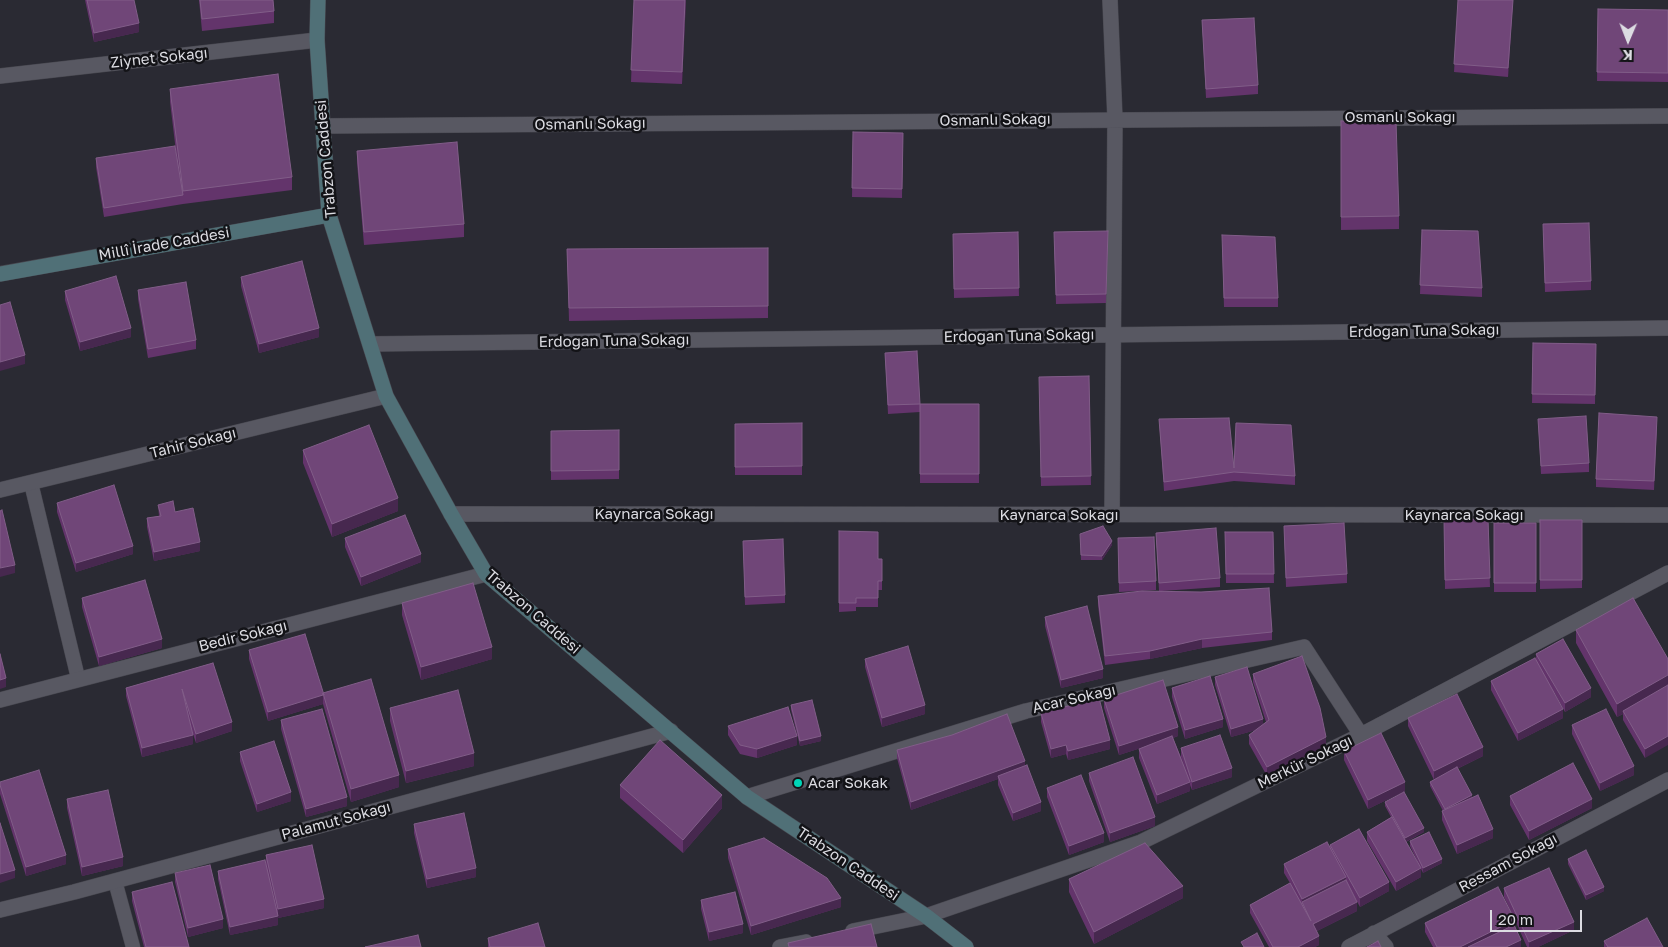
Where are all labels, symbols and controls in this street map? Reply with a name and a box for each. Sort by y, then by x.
north arrow [1603,15,1653,65]
street label: Ziynet Sokağı [109,44,209,72]
text: K [1623,47,1633,64]
street label: Trabzon Caddesi [312,99,340,219]
street label: Osmanlı Sokağı [1344,108,1456,126]
street label: Osmanlı Sokağı [939,110,1051,130]
street label: Osmanlı Sokağı [534,114,646,134]
street label: Millî İrade Caddesi [97,224,231,264]
street label: Erdoğan Tuna Sokağı [1348,321,1500,341]
street label: Erdoğan Tuna Sokağı [943,326,1095,346]
street label: Erdoğan Tuna Sokağı [538,331,690,351]
street label: Tahir Sokağı [148,424,238,462]
street label: Kaynarca Sokağı [594,505,714,523]
street label: Kaynarca Sokağı [999,506,1119,524]
street label: Kaynarca Sokağı [1404,506,1524,524]
street label: Trabzon Caddesi [482,566,584,658]
street label: Bedir Sokağı [197,616,289,656]
street label: Acar Sokağı [1031,681,1117,717]
street label: Merkür Sokağı [1255,731,1355,793]
place label: Acar Sokak [808,774,888,792]
marker: Acar Sokak [792,777,804,789]
street label: Palamut Sokağı [279,798,393,844]
street label: Trabzon Caddesi [794,823,902,905]
street label: Ressam Sokağı [1456,830,1560,896]
scale bar [1493,900,1586,932]
text: 20 m [1498,910,1533,928]

